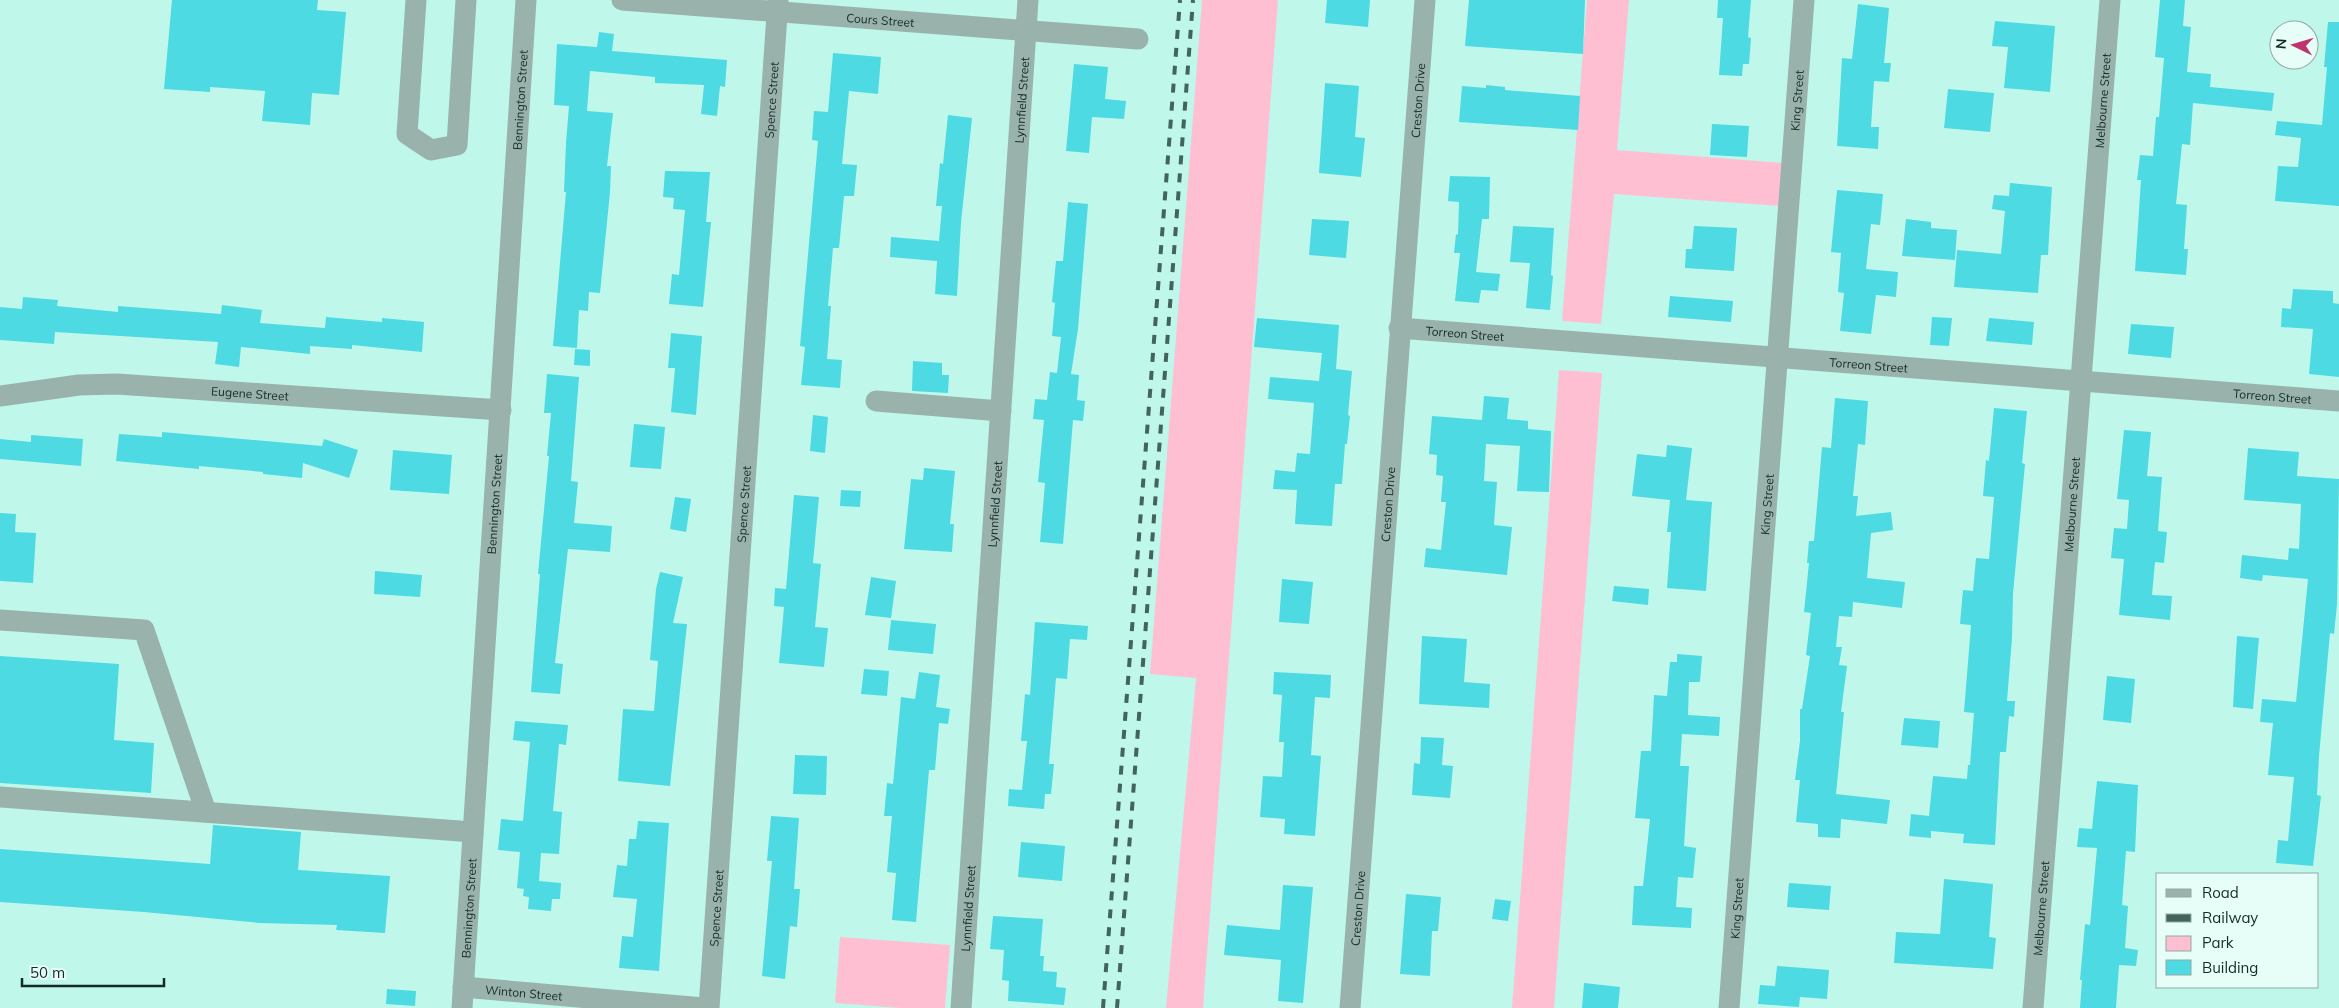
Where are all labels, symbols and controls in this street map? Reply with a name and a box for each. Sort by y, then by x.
street label: Cours Street [846,9,915,30]
north arrow [2269,20,2319,70]
text: N [2272,38,2290,50]
street label: Bennington Street [509,49,530,150]
street label: Melbourne Street [2091,53,2113,149]
street label: Lynnfield Street [1011,56,1032,144]
street label: Spence Street [761,61,781,139]
street label: Creston Drive [1407,62,1428,139]
street label: King Street [1787,69,1806,132]
street label: Torreon Street [1425,323,1505,344]
street label: Torreon Street [1829,354,1908,375]
street label: Eugene Street [211,383,289,403]
street label: Torreon Street [2233,385,2312,406]
street label: Bennington Street [483,453,505,555]
street label: Melbourne Street [2060,457,2083,552]
street label: Lynnfield Street [984,461,1005,548]
street label: Spence Street [733,465,754,543]
street label: Creston Drive [1377,466,1398,542]
street label: King Street [1757,473,1776,535]
street label: Bennington Street [458,858,479,959]
street label: Melbourne Street [2030,860,2052,956]
street label: Lynnfield Street [957,865,978,952]
street label: Spence Street [706,869,726,947]
street label: Creston Drive [1347,870,1368,946]
legend [2156,873,2319,988]
street label: King Street [1727,877,1746,939]
text: Road [2202,883,2239,902]
text: Railway [2202,908,2258,927]
text: Park [2202,933,2234,952]
scale bar [22,956,165,988]
text: Building [2202,958,2258,977]
text: 50 m [30,963,65,982]
street label: Winton Street [484,981,563,1003]

